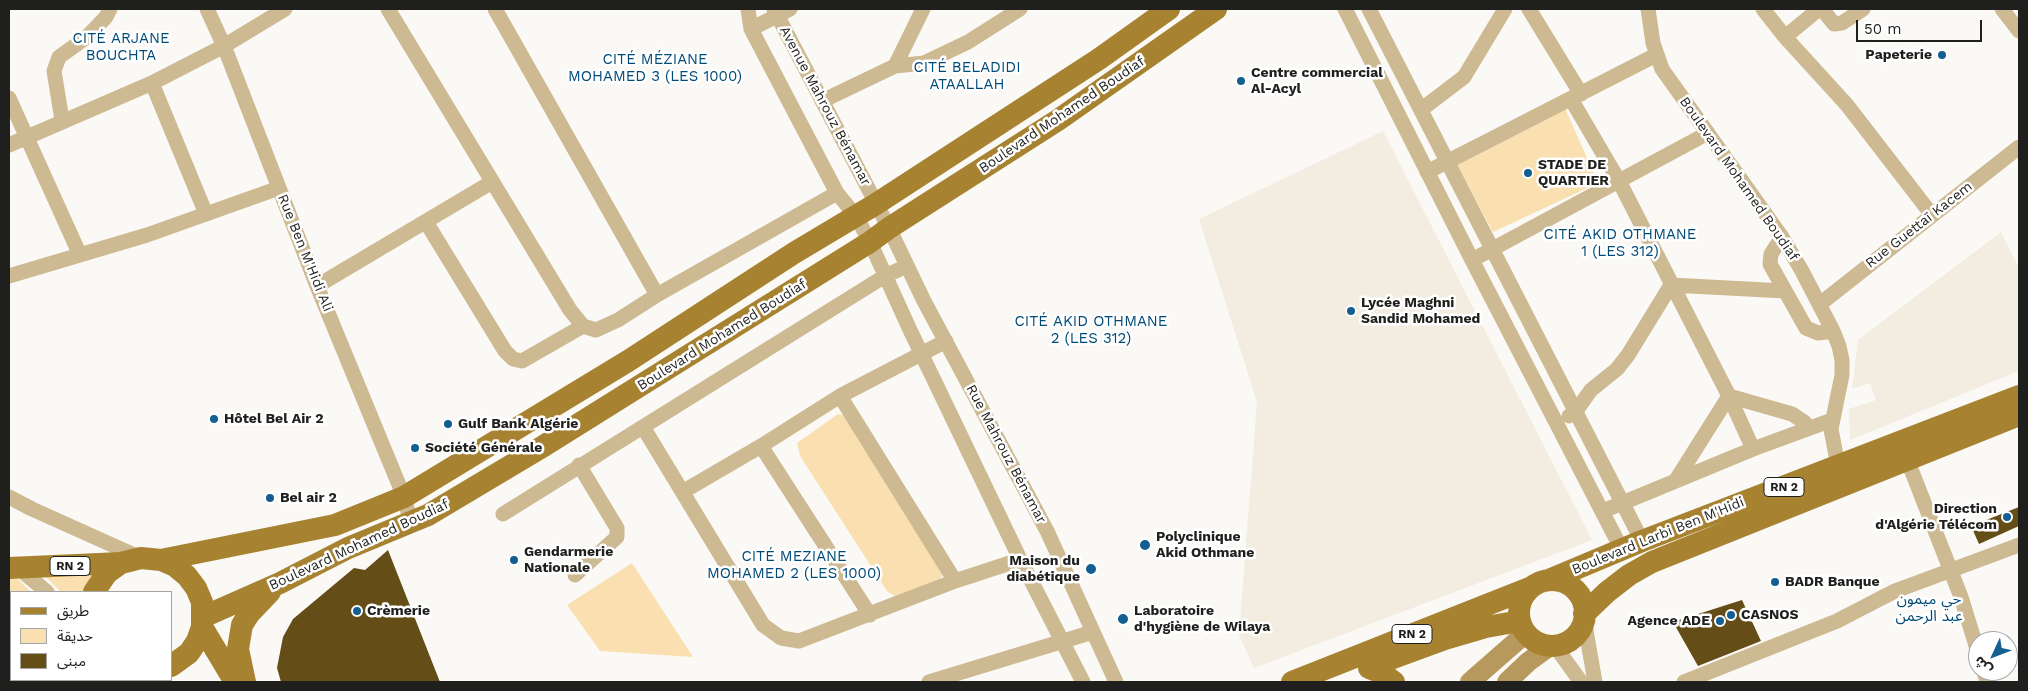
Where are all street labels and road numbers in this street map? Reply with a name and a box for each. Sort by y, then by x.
street label: Avenue Mahrouz Bénamar [776,23,874,189]
street label: Boulevard Mohamed Boudiaf [976,53,1148,177]
street label: Boulevard Mohamed Boudiaf [1676,94,1802,264]
street label: Rue Guettaï Kacem [1862,178,1976,272]
street label: Rue Ben M'Hidi Ali [274,192,336,314]
street label: Boulevard Mohamed Boudiaf [634,276,810,394]
street label: Rue Mahrouz Bénamar [962,382,1050,526]
road number: RN 2 [1764,478,1804,497]
street label: Boulevard Larbi Ben M'Hidi [1570,494,1746,578]
street label: Boulevard Mohamed Boudiaf [267,496,451,594]
road number: RN 2 [50,556,90,576]
road number: RN 2 [1392,624,1432,644]

